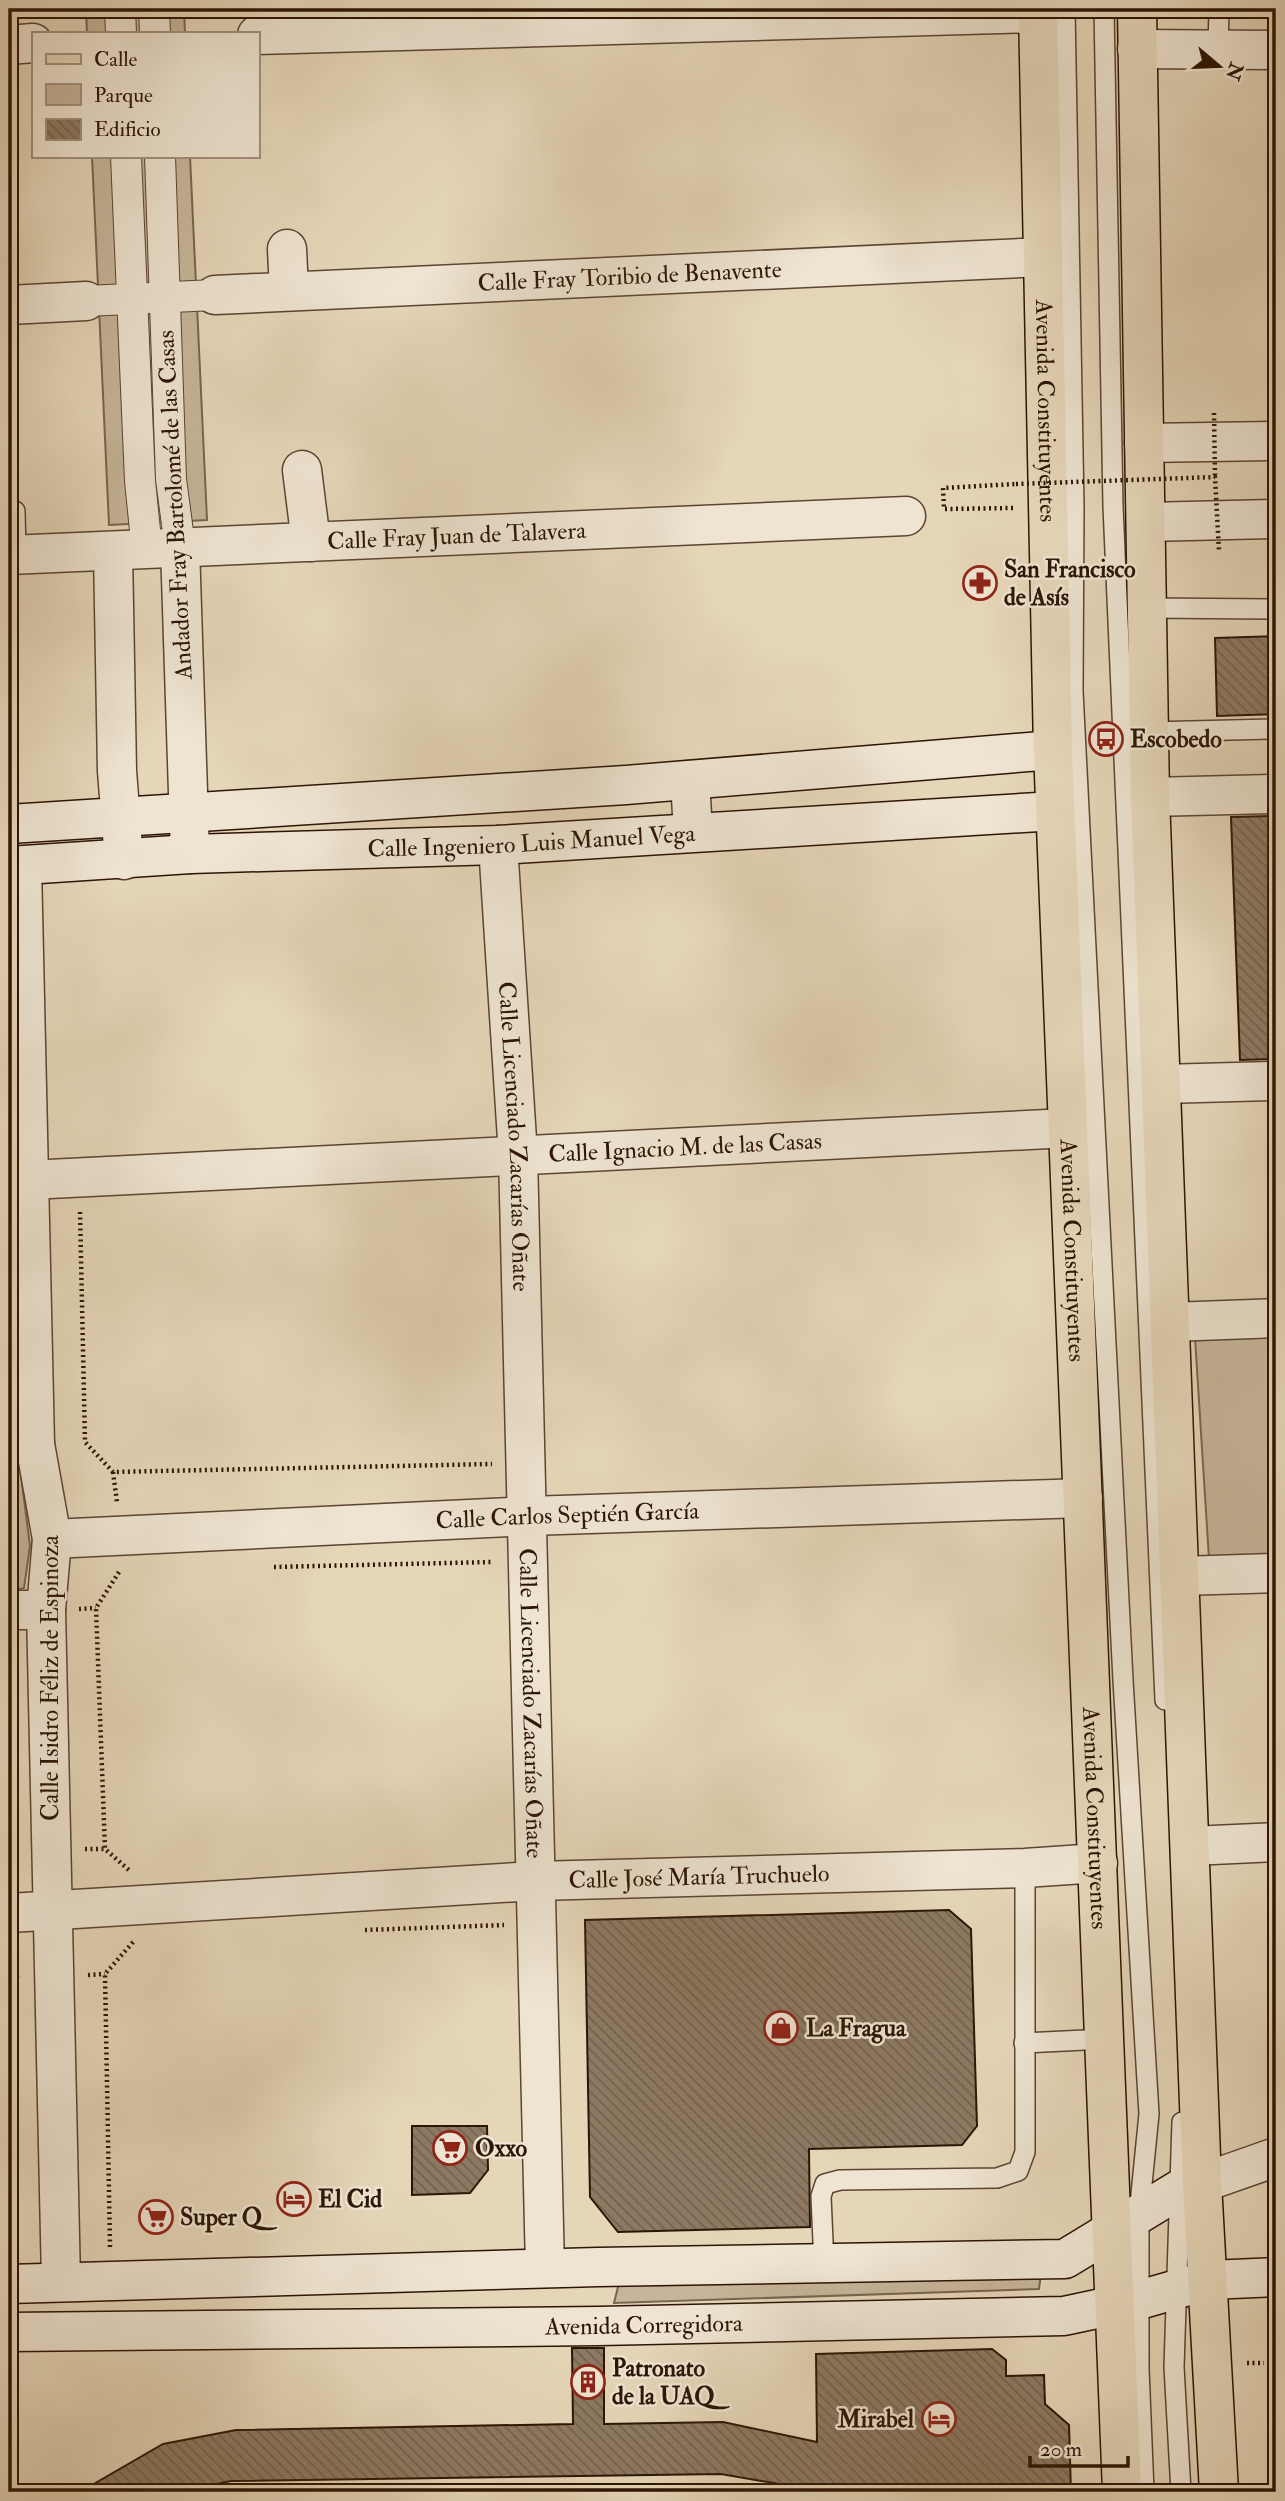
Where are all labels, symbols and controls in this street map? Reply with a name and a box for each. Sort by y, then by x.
legend [32,32,259,158]
north arrow [1184,32,1254,102]
text: Calle [94,46,138,73]
text: N [1220,58,1249,84]
text: Parque [94,82,153,109]
text: Edificio [94,116,161,143]
street label: Calle Fray Toribio de Benavente [477,254,782,298]
street label: Avenida Constituyentes [1028,298,1064,523]
street label: Andador Fray Bartolomé de las Casas [150,329,200,682]
street label: Calle Fray Juan de Talavera [327,514,588,557]
place label: San Francisco de Asís [1004,554,1136,613]
pharmacy icon: San Francisco de Asís [961,564,999,602]
bus stop icon: Escobedo [1087,720,1125,758]
place label: Escobedo [1130,724,1222,755]
street label: Calle Ingeniero Luis Manuel Vega [367,817,697,864]
street label: Calle Licenciado Zacarías Oñate [491,981,537,1292]
street label: Calle Ignacio M. de las Casas [548,1125,823,1169]
street label: Avenida Constituyentes [1053,1137,1093,1362]
street label: Calle Carlos Septién García [435,1495,701,1536]
street label: Calle Isidro Féliz de Espinoza [35,1534,66,1821]
street label: Calle Licenciado Zacarías Oñate [512,1548,551,1859]
street label: Avenida Constituyentes [1075,1705,1115,1930]
street label: Calle José María Truchuelo [568,1858,830,1896]
shop icon: La Fragua [762,2009,800,2047]
place label: La Fragua [806,2013,907,2044]
supermarket icon: Oxxo [431,2129,469,2167]
place label: Oxxo [475,2133,528,2164]
hotel icon: El Cid [275,2180,313,2218]
place label: El Cid [318,2184,382,2215]
supermarket icon: Super Q [137,2198,175,2236]
place label: Super Q [180,2202,278,2233]
street label: Avenida Corregidora [544,2307,744,2342]
place label: Patronato de la UAQ [612,2353,730,2412]
building icon: Patronato de la UAQ [569,2363,607,2401]
hotel icon: Mirabel [920,2400,958,2438]
place label: Mirabel [837,2404,915,2435]
scale bar [1030,2424,1128,2468]
text: 20 m [1040,2436,1082,2463]

